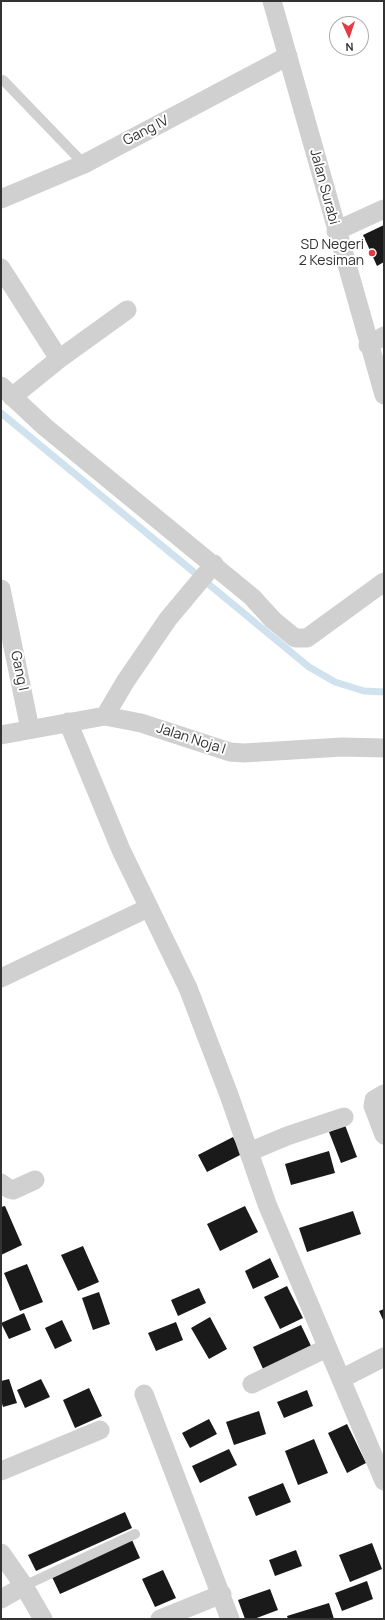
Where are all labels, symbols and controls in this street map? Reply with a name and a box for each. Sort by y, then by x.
north arrow [329,16,369,56]
text: N [345,40,354,55]
street label: Gang IV [120,112,172,150]
street label: Jalan Surabi [306,147,342,227]
place label: SD Negeri 2 Kesiman [299,237,364,270]
marker: SD Negeri 2 Kesiman [367,248,377,258]
street label: Gang I [7,650,31,692]
street label: Jalan Noja I [154,720,228,758]

